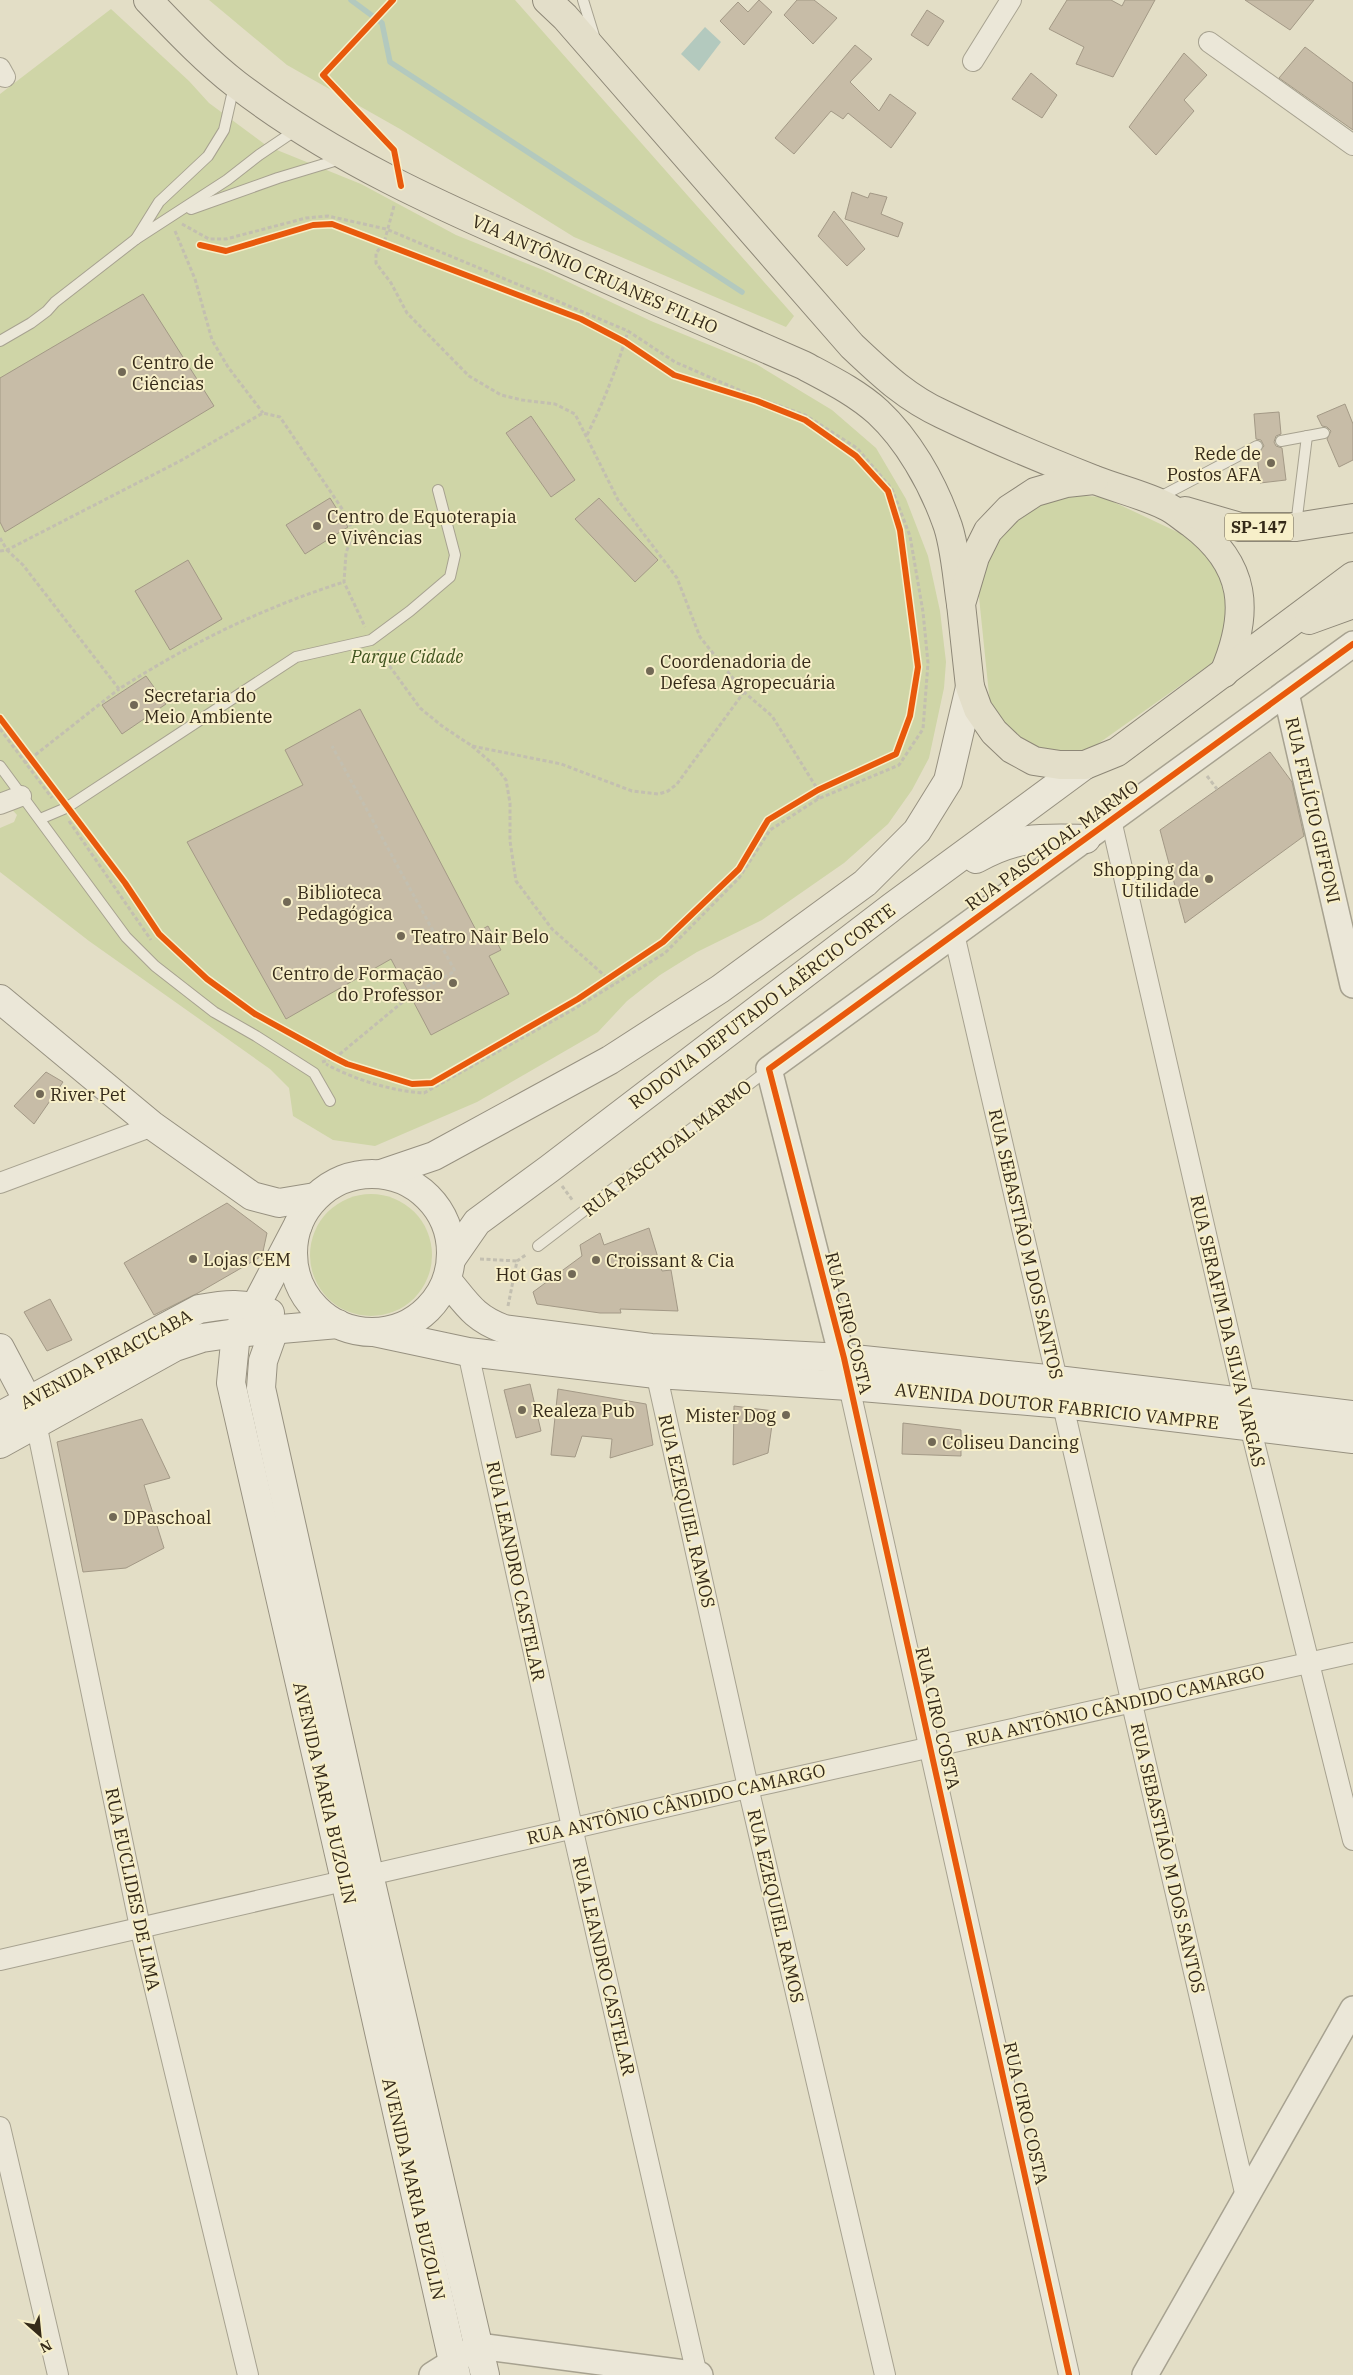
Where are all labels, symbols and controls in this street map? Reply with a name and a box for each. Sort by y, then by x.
street label: VIA ANTÔNIO CRUANES FILHO [468,209,722,339]
place label: Centro de Ciências [132,351,214,395]
marker: Centro de Ciências [116,366,128,378]
place label: Rede de Postos AFA [1167,442,1262,486]
marker: Rede de Postos AFA [1265,457,1277,469]
place label: Centro de Equoterapia e Vivências [327,505,517,549]
road number: SP-147 [1225,514,1293,540]
marker: Centro de Equoterapia e Vivências [311,520,323,532]
park label: Parque Cidade [350,645,463,668]
place label: Coordenadoria de Defesa Agropecuária [660,650,836,694]
marker: Coordenadoria de Defesa Agropecuária [644,665,656,677]
place label: Secretaria do Meio Ambiente [144,684,272,728]
marker: Secretaria do Meio Ambiente [128,699,140,711]
street label: RUA FELÍCIO GIFFONI [1280,715,1346,905]
street label: RUA PASCHOAL MARMO [961,774,1143,916]
place label: Shopping da Utilidade [1093,858,1199,902]
marker: Shopping da Utilidade [1203,873,1215,885]
place label: Biblioteca Pedagógica [297,881,393,925]
marker: Biblioteca Pedagógica [281,896,293,908]
street label: RODOVIA DEPUTADO LAÉRCIO CORTE [624,898,900,1114]
place label: Teatro Nair Belo [411,925,549,948]
marker: Teatro Nair Belo [395,930,407,942]
place label: Centro de Formação do Professor [272,962,443,1006]
marker: Centro de Formação do Professor [447,977,459,989]
street label: RUA PASCHOAL MARMO [578,1075,756,1221]
place label: River Pet [50,1083,126,1106]
marker: River Pet [34,1088,46,1100]
street label: RUA SEBASTIÃO M DOS SANTOS [984,1107,1068,1381]
street label: RUA SERAFIM DA SILVA VARGAS [1185,1193,1271,1469]
place label: Lojas CEM [203,1248,291,1271]
place label: Croissant & Cia [606,1249,735,1272]
street label: RUA CIRO COSTA [820,1249,878,1397]
marker: Lojas CEM [187,1253,199,1265]
marker: Croissant & Cia [590,1254,602,1266]
place label: Hot Gas [495,1263,562,1286]
marker: Hot Gas [566,1268,578,1280]
street label: AVENIDA PIRACICABA [16,1304,196,1414]
street label: AVENIDA DOUTOR FABRICIO VAMPRE [894,1378,1220,1434]
place label: Realeza Pub [532,1399,635,1422]
marker: Realeza Pub [516,1404,528,1416]
place label: Mister Dog [685,1404,776,1427]
marker: Mister Dog [780,1409,792,1421]
street label: RUA EZEQUIEL RAMOS [653,1412,721,1610]
place label: Coliseu Dancing [942,1431,1079,1454]
marker: Coliseu Dancing [926,1436,938,1448]
street label: RUA LEANDRO CASTELAR [481,1459,551,1683]
place label: DPaschoal [123,1506,211,1529]
marker: DPaschoal [107,1511,119,1523]
street label: RUA CIRO COSTA [910,1644,966,1792]
street label: RUA ANTÔNIO CÂNDIDO CAMARGO [963,1660,1267,1752]
street label: AVENIDA MARIA BUZOLIN [288,1680,362,1906]
street label: RUA SEBASTIÃO M DOS SANTOS [1126,1721,1210,1995]
street label: RUA ANTÔNIO CÂNDIDO CAMARGO [524,1758,828,1850]
street label: RUA EUCLIDES DE LIMA [100,1785,166,1993]
street label: RUA EZEQUIEL RAMOS [742,1807,810,2005]
street label: RUA LEANDRO CASTELAR [568,1854,640,2078]
street label: RUA CIRO COSTA [998,2039,1054,2187]
street label: AVENIDA MARIA BUZOLIN [377,2076,451,2302]
north arrow [15,2310,65,2360]
text: N [37,2336,55,2357]

